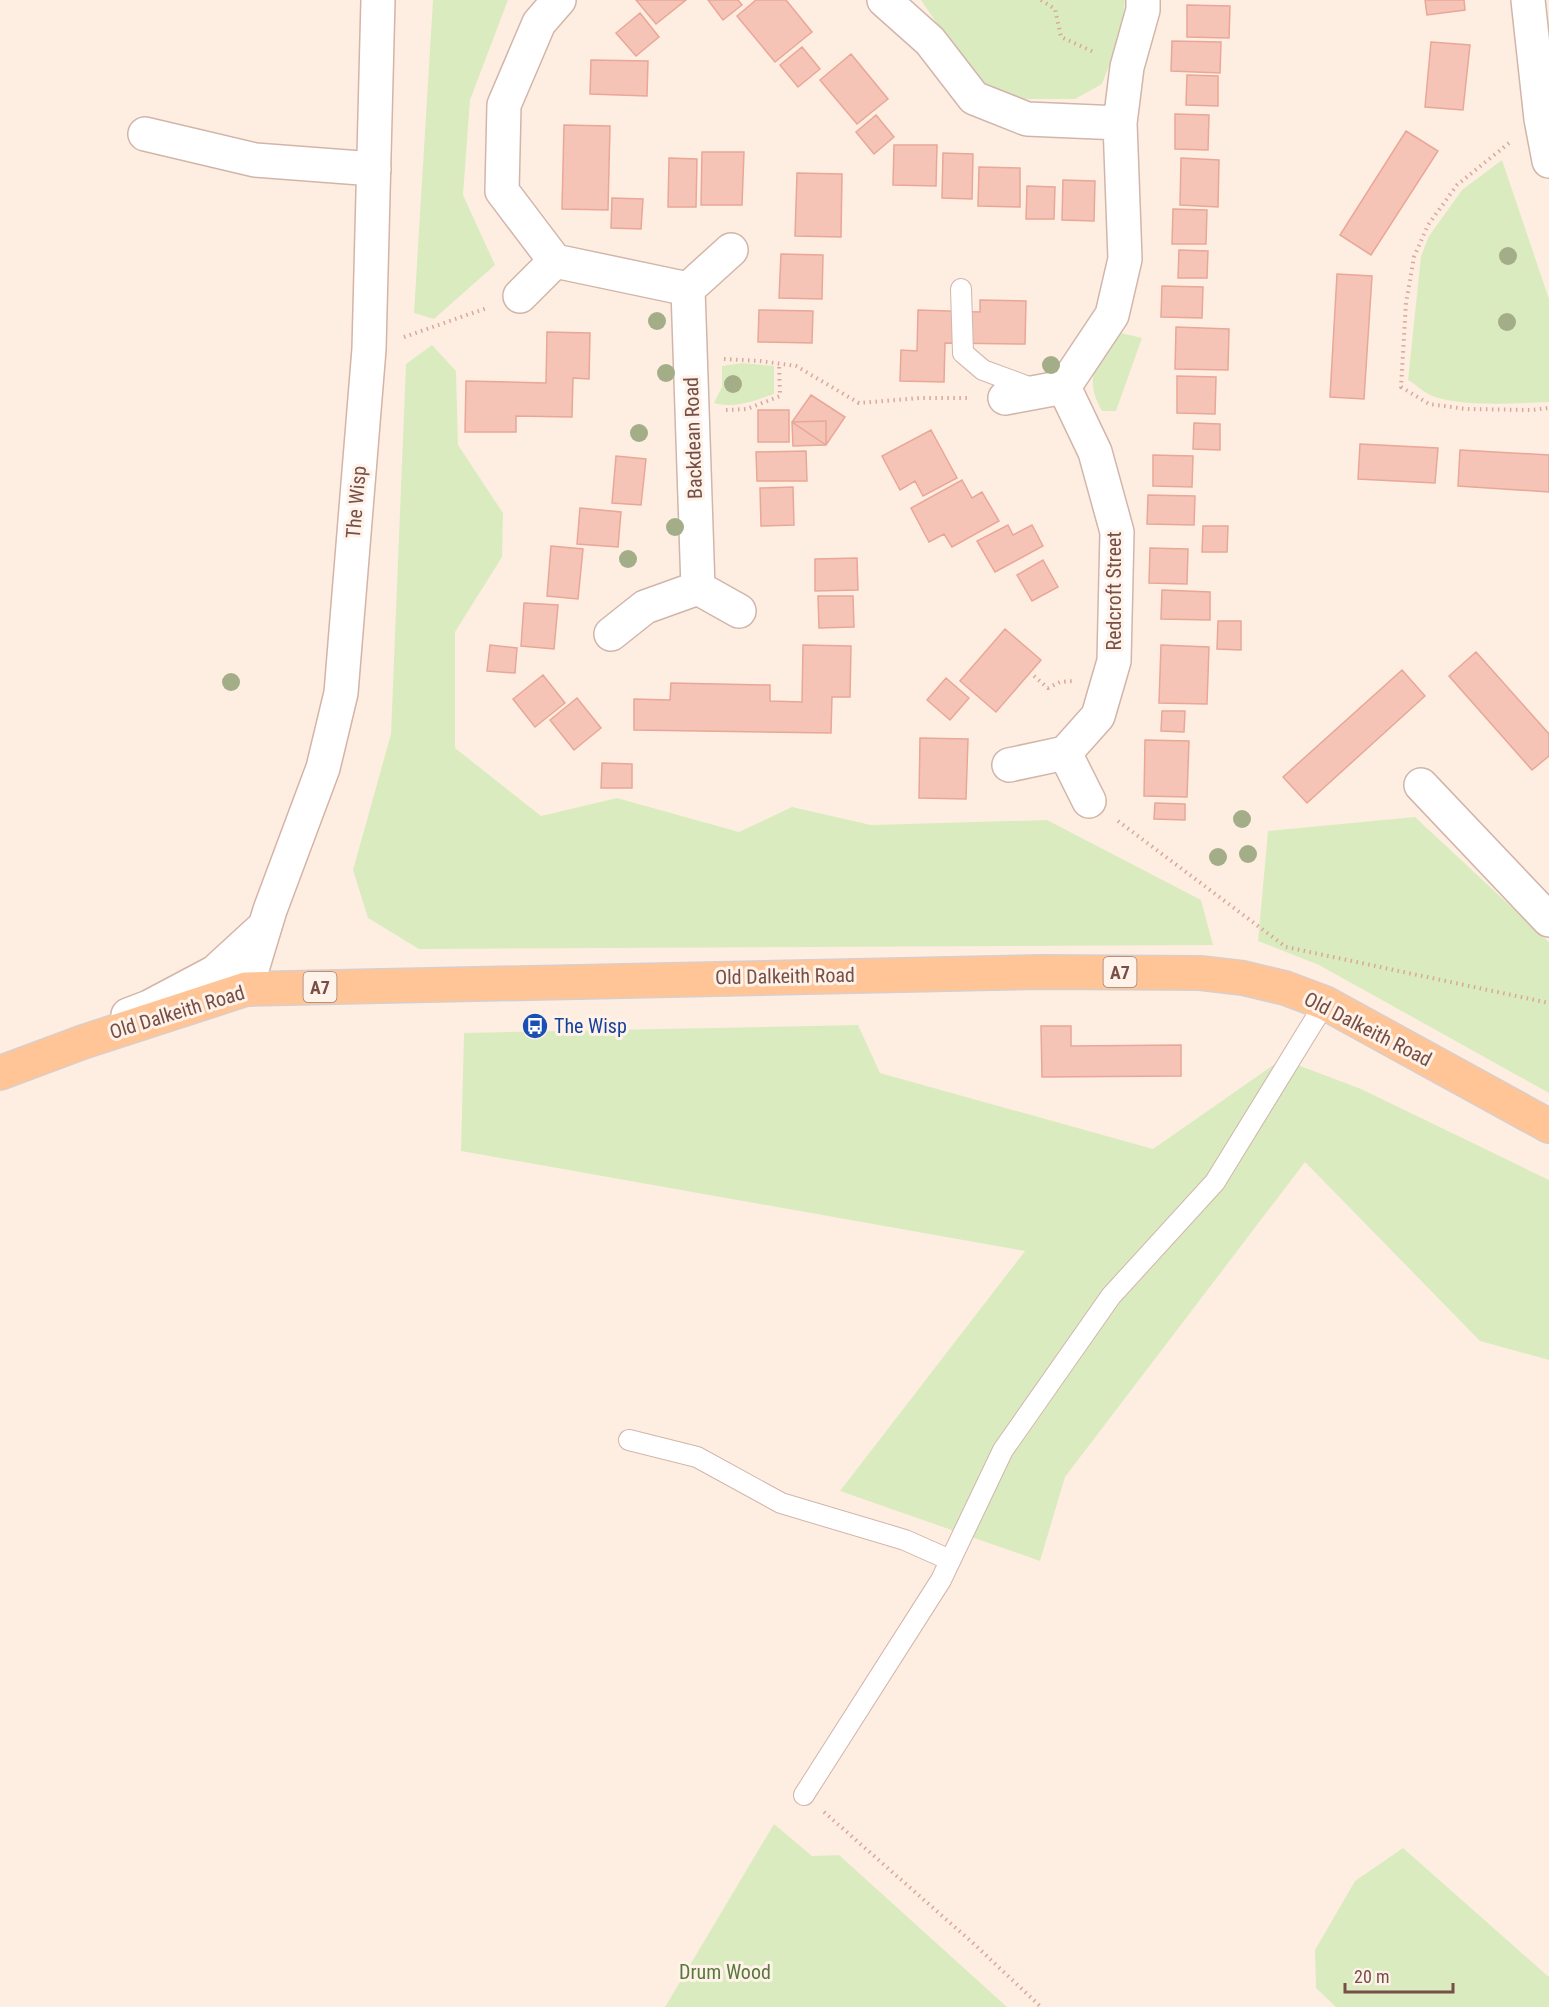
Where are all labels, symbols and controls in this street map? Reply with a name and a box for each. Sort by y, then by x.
street label: Backdean Road [679,377,707,499]
street label: The Wisp [341,465,371,539]
street label: Redcroft Street [1102,532,1126,650]
road number: A7 [1104,957,1136,987]
street label: Old Dalkeith Road [715,963,855,989]
road number: A7 [304,972,336,1002]
street label: Old Dalkeith Road [107,980,247,1044]
street label: Old Dalkeith Road [1300,987,1436,1071]
bus stop icon: The Wisp [520,1011,550,1041]
place label: The Wisp [554,1014,627,1038]
scale bar [1345,1956,1453,1994]
park label: Drum Wood [679,1960,771,1984]
text: 20 m [1354,1966,1389,1987]

